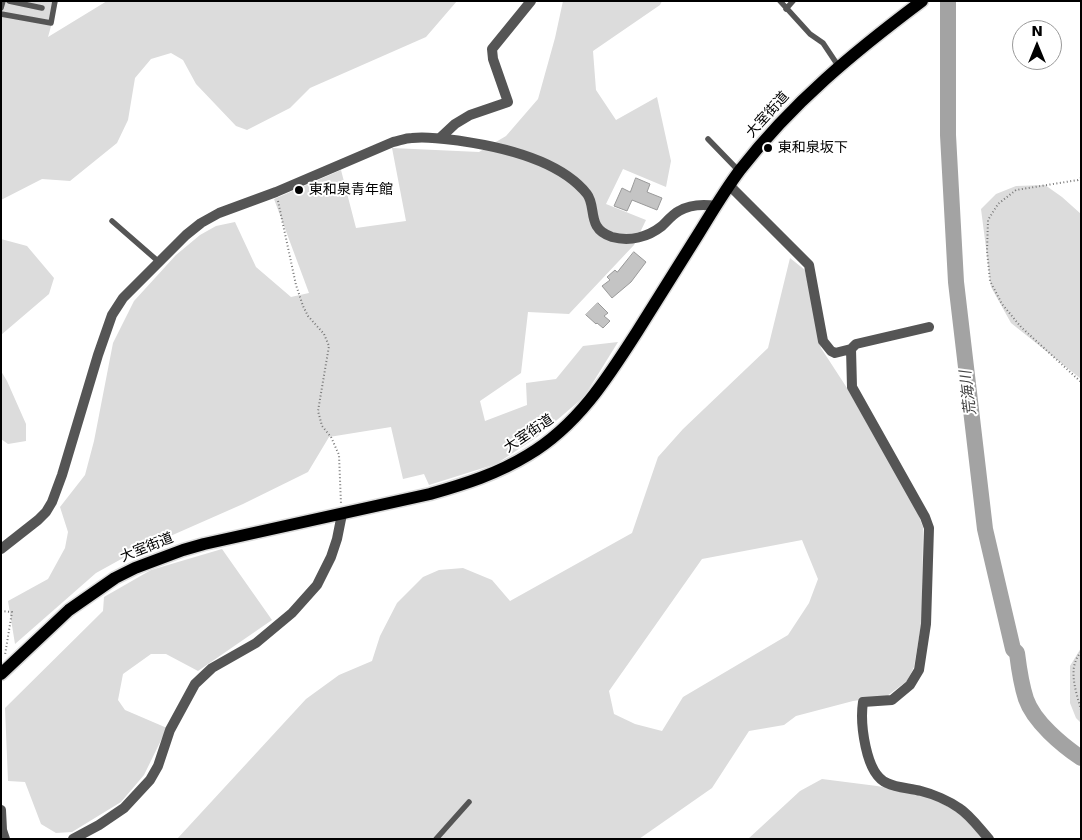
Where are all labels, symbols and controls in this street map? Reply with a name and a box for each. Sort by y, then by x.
north arrow [1012,20,1062,70]
text: N [1031,23,1043,39]
street label: 大室街道 [743,89,793,141]
place label: 東和泉坂下 [778,140,848,156]
marker: 東和泉坂下 [762,142,774,154]
place label: 東和泉青年館 [309,182,393,198]
marker: 東和泉青年館 [293,184,305,196]
water label: 荒海川 [957,370,981,416]
street label: 大室街道 [501,411,557,457]
street label: 大室街道 [118,530,176,566]

